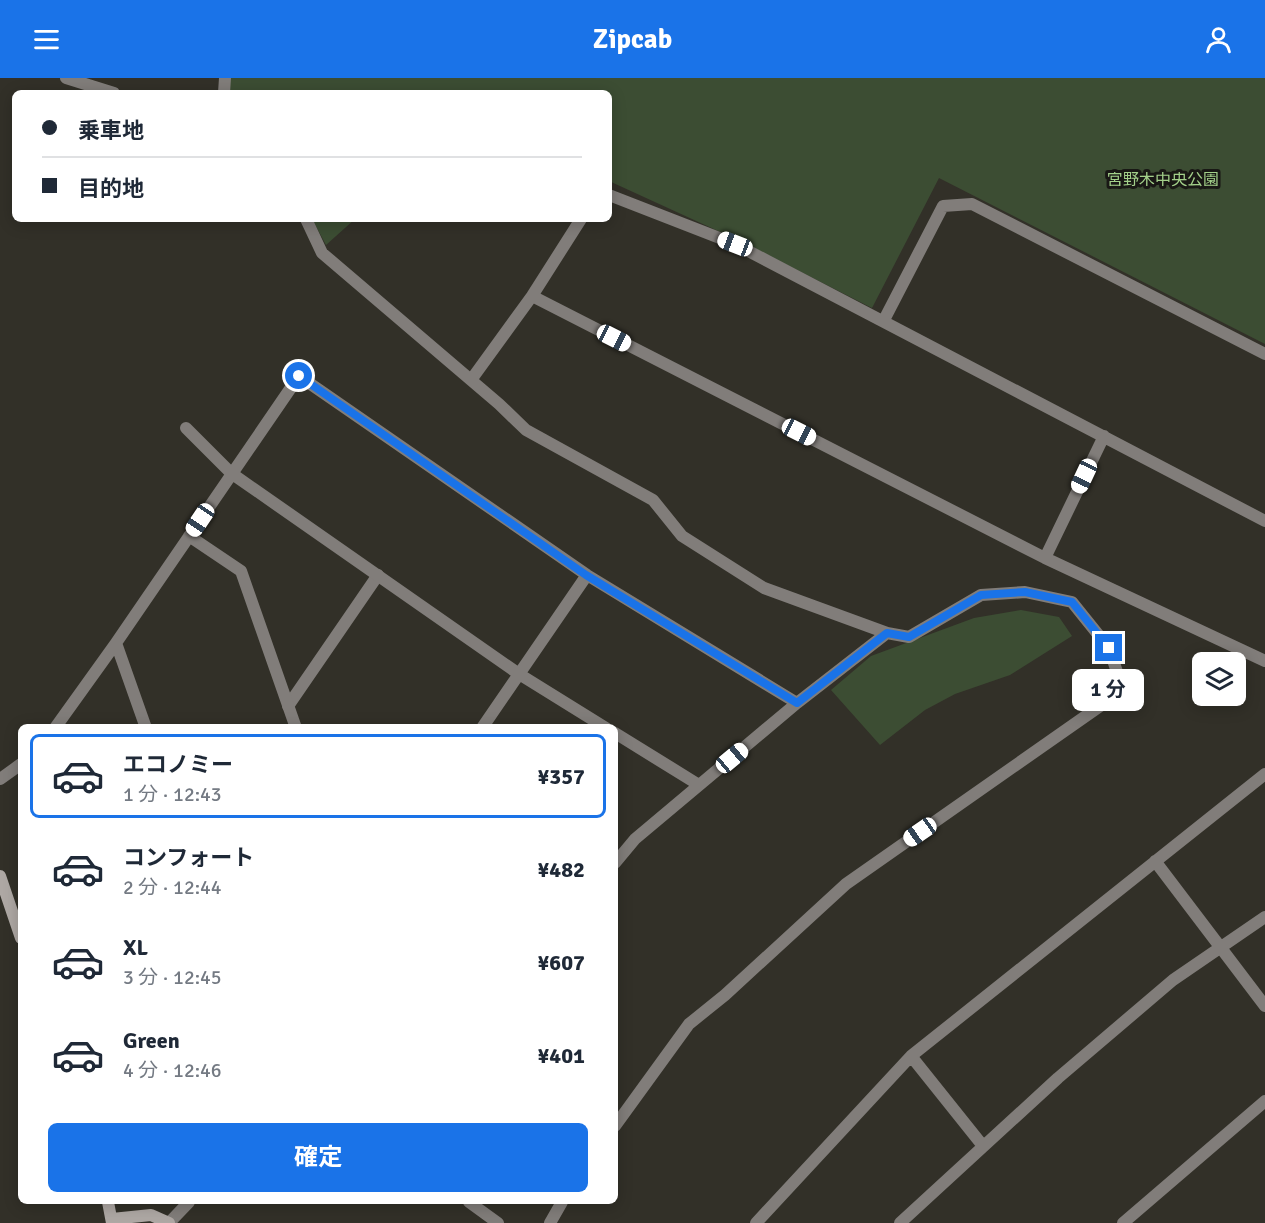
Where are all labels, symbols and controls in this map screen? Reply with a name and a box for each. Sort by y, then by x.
icon: menu [30,23,63,56]
text: Zipcab [593,23,672,56]
icon: person [1202,23,1235,56]
text: 乗車地 [78,117,144,144]
park label: 宮野木中央公園 [1107,170,1219,190]
text: 目的地 [78,175,144,202]
car [715,229,755,259]
car [594,322,634,354]
route start [285,362,312,389]
car [779,416,819,448]
car [1068,456,1100,496]
car [182,500,218,540]
route end [1095,634,1122,661]
map controls [1192,652,1246,706]
button: layers [1192,652,1246,706]
callout: 1 分 [1073,669,1145,711]
text: 1 分 [1090,677,1126,702]
car [712,740,752,776]
icon: car [51,749,105,803]
text: エコノミー [123,751,233,778]
text: ¥357 [537,763,585,790]
text: 1 分 · 12:43 [123,782,222,807]
car [900,814,940,850]
icon: car [51,842,105,896]
text: コンフォート [123,844,254,871]
text: ¥482 [537,856,585,883]
text: 2 分 · 12:44 [123,875,222,900]
text: XL [123,934,148,961]
icon: car [51,935,105,989]
text: ¥607 [537,949,585,976]
text: 3 分 · 12:45 [123,965,222,990]
text: Green [123,1027,180,1054]
icon: car [51,1028,105,1082]
text: ¥401 [537,1042,585,1069]
text: 4 分 · 12:46 [123,1058,222,1083]
button: 確定 [48,1123,588,1192]

